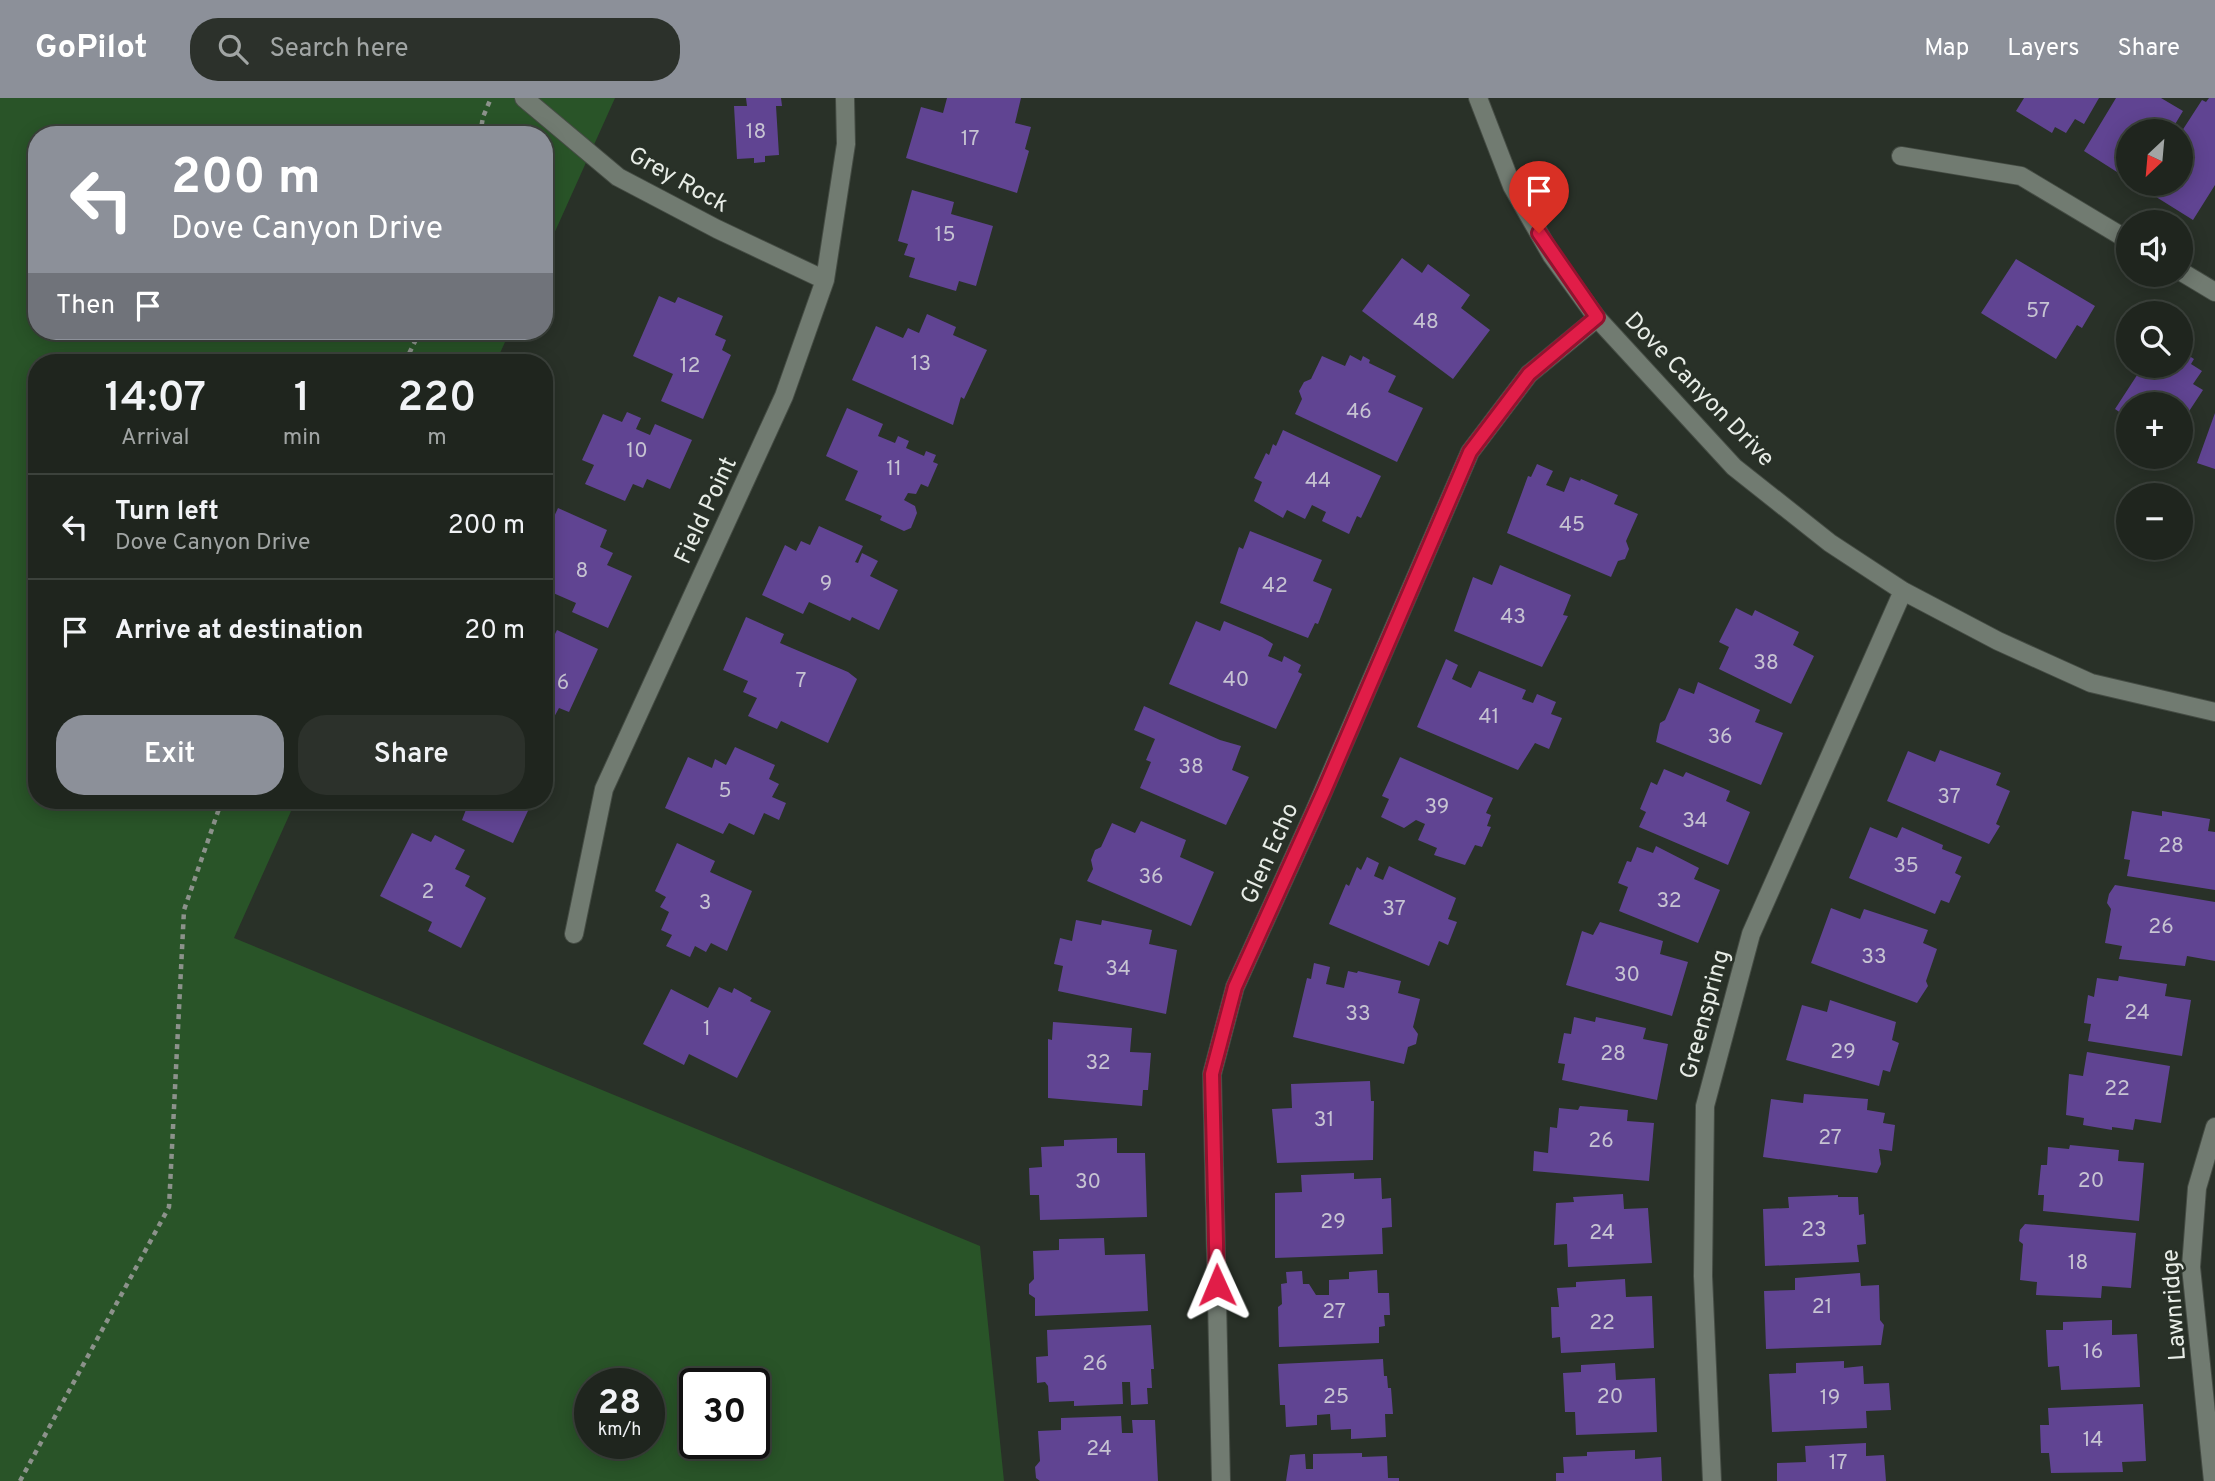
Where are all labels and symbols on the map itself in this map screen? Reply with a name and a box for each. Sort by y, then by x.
house number: 18 [746,119,766,146]
north arrow [2116,119,2193,196]
house number: 17 [961,126,979,153]
street label: Grey Rock [623,141,733,221]
pin [1509,161,1569,233]
house number: 15 [935,222,955,249]
house number: 57 [2026,298,2050,325]
street label: Dove Canyon Drive [1617,307,1780,474]
house number: 48 [1413,309,1439,336]
house number: 13 [911,351,931,378]
house number: 12 [680,353,700,380]
house number: 46 [1346,399,1372,426]
house number: 10 [626,438,648,465]
street label: Field Point [669,452,745,569]
house number: 11 [886,456,902,483]
house number: 44 [1305,468,1331,495]
house number: 45 [1559,512,1585,539]
house number: 8 [576,558,588,585]
house number: 9 [820,571,832,598]
house number: 42 [1262,573,1288,600]
house number: 43 [1500,604,1526,631]
house number: 38 [1753,650,1779,677]
house number: 40 [1223,667,1249,694]
house number: 7 [796,668,807,695]
house number: 6 [557,670,569,697]
house number: 41 [1479,704,1499,731]
house number: 36 [1707,724,1733,751]
house number: 38 [1178,754,1204,781]
house number: 5 [718,778,732,805]
house number: 37 [1937,784,1961,811]
house number: 39 [1425,794,1449,821]
street label: Glen Echo [1235,798,1306,909]
house number: 34 [1682,808,1708,835]
house number: 28 [2158,833,2184,860]
house number: 35 [1893,853,1919,880]
house number: 36 [1138,864,1164,891]
house number: 2 [422,879,434,906]
house number: 32 [1656,888,1682,915]
house number: 3 [699,890,711,917]
house number: 37 [1382,896,1406,923]
house number: 26 [2148,914,2174,941]
house number: 33 [1861,944,1887,971]
street label: Greenspring [1674,947,1738,1082]
house number: 34 [1105,956,1131,983]
house number: 30 [1614,962,1640,989]
house number: 24 [2124,1000,2150,1027]
house number: 33 [1345,1001,1371,1028]
house number: 1 [703,1016,711,1043]
house number: 29 [1830,1039,1856,1066]
house number: 28 [1600,1041,1626,1068]
house number: 32 [1085,1050,1111,1077]
house number: 22 [2104,1076,2130,1103]
house number: 31 [1314,1107,1334,1134]
house number: 27 [1818,1125,1842,1152]
house number: 26 [1588,1128,1614,1155]
house number: 20 [2078,1168,2104,1195]
house number: 30 [1075,1169,1101,1196]
house number: 29 [1320,1209,1346,1236]
house number: 23 [1801,1217,1827,1244]
house number: 24 [1589,1220,1615,1247]
position arrow [1180,1248,1254,1322]
street label: Lawnridge [2156,1248,2194,1362]
house number: 18 [2068,1250,2088,1277]
house number: 21 [1812,1294,1832,1321]
house number: 27 [1322,1299,1346,1326]
house number: 22 [1589,1310,1615,1337]
house number: 16 [2083,1339,2103,1366]
house number: 26 [1082,1351,1108,1378]
speed limit sign: 30 [679,1368,770,1459]
house number: 25 [1323,1384,1349,1411]
house number: 20 [1597,1384,1623,1411]
house number: 19 [1820,1385,1840,1412]
house number: 14 [2083,1427,2103,1454]
house number: 24 [1086,1436,1112,1463]
house number: 17 [1829,1450,1847,1477]

